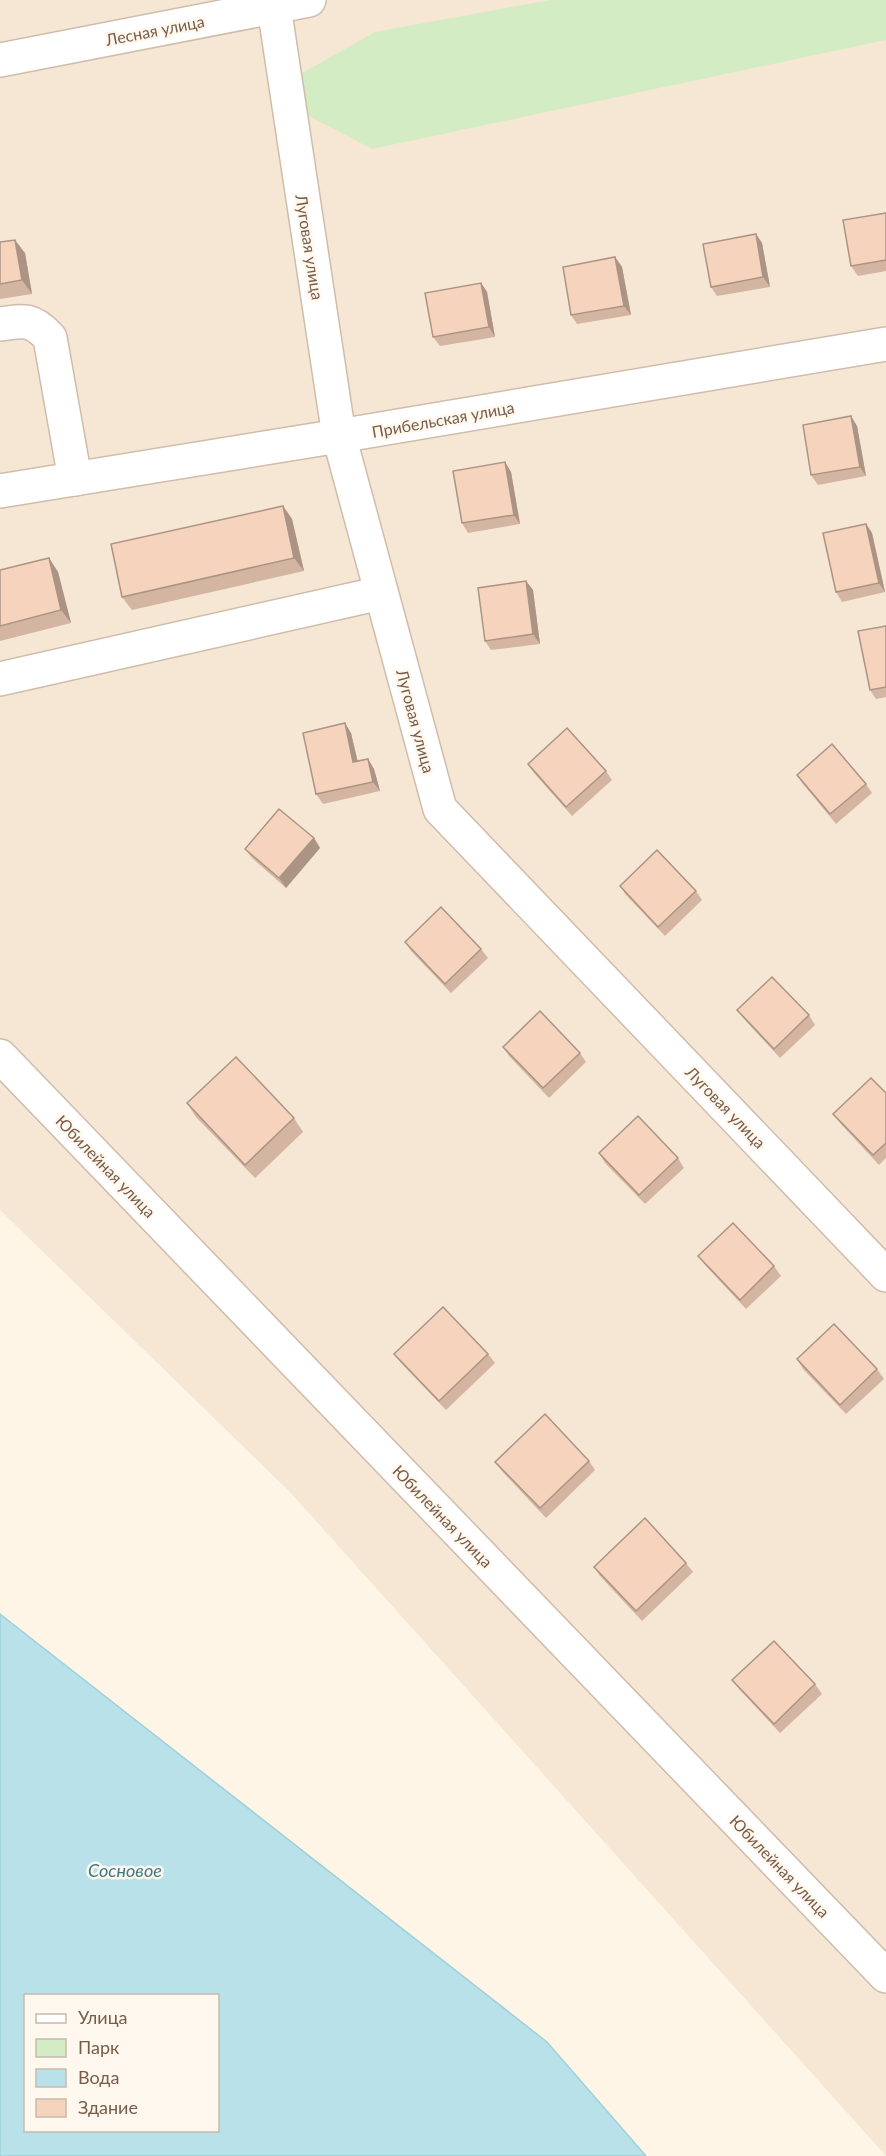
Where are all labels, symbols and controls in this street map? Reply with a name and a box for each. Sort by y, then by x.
street label: Лесная улица [103,11,206,49]
street label: Луговая улица [292,192,328,301]
street label: Прибельская улица [370,397,516,441]
street label: Луговая улица [393,666,439,775]
street label: Луговая улица [681,1061,770,1152]
street label: Юбилейная улица [52,1111,160,1221]
street label: Юбилейная улица [389,1461,497,1571]
street label: Юбилейная улица [726,1811,834,1921]
water label: Сосновое [88,1859,162,1881]
legend [24,1994,219,2132]
text: Улица [78,2006,128,2028]
text: Парк [78,2036,120,2058]
text: Вода [78,2066,119,2088]
text: Здание [78,2096,138,2118]

